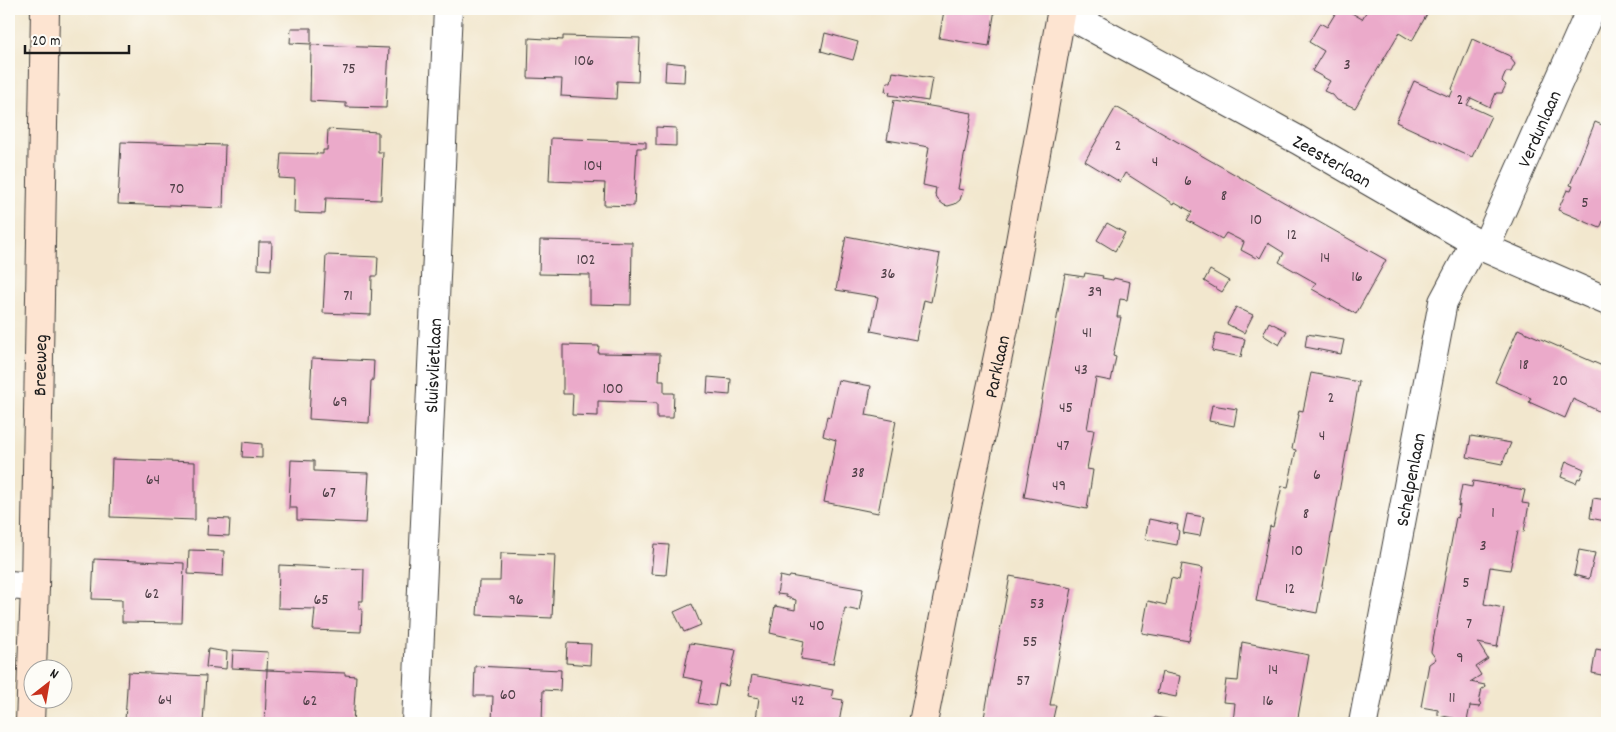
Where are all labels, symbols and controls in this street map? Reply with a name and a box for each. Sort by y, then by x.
scale bar [25,22,129,54]
text: 20 m [32,31,60,53]
house number: 106 [574,50,594,73]
house number: 3 [1343,54,1351,77]
house number: 75 [342,58,356,81]
street label: Verdunlaan [1512,87,1570,172]
house number: 2 [1457,89,1464,112]
street label: Zeesterlaan [1287,130,1375,196]
house number: 2 [1115,135,1122,158]
house number: 4 [1152,151,1158,174]
house number: 104 [584,155,602,178]
house number: 6 [1184,170,1192,193]
house number: 70 [170,178,184,201]
house number: 8 [1221,185,1227,208]
house number: 5 [1581,192,1589,215]
house number: 10 [1250,209,1262,232]
house number: 12 [1287,224,1297,247]
house number: 14 [1320,247,1330,270]
house number: 102 [576,249,596,272]
house number: 36 [881,263,896,286]
house number: 16 [1351,266,1363,289]
house number: 39 [1088,281,1102,304]
house number: 71 [343,285,353,308]
street label: Sluisvlietlaan [420,317,451,414]
house number: 41 [1082,322,1092,345]
street label: Parklaan [979,333,1019,401]
street label: Breeweg [28,334,56,396]
house number: 18 [1519,354,1529,377]
house number: 43 [1074,359,1088,382]
house number: 20 [1552,370,1568,393]
house number: 100 [603,378,623,401]
house number: 2 [1328,387,1335,410]
house number: 69 [332,391,348,414]
house number: 45 [1059,397,1073,420]
house number: 4 [1319,425,1325,448]
street label: Schelpenlaan [1391,431,1435,529]
house number: 47 [1057,435,1069,458]
house number: 38 [851,462,865,485]
house number: 6 [1313,464,1321,487]
house number: 64 [146,469,160,492]
house number: 49 [1052,475,1066,498]
house number: 67 [322,482,336,505]
house number: 1 [1491,502,1495,525]
house number: 8 [1303,503,1309,526]
house number: 3 [1479,535,1487,558]
house number: 10 [1291,540,1303,563]
house number: 5 [1462,572,1470,595]
house number: 12 [1285,578,1295,601]
house number: 62 [145,583,159,606]
house number: 65 [313,589,329,612]
house number: 96 [508,589,524,612]
house number: 53 [1030,593,1044,616]
house number: 7 [1466,613,1472,636]
house number: 40 [809,615,825,638]
house number: 55 [1023,631,1037,654]
house number: 9 [1456,647,1464,670]
house number: 14 [1268,659,1278,682]
north arrow [22,660,72,710]
text: N [46,664,62,685]
house number: 57 [1016,670,1030,693]
house number: 60 [500,684,516,707]
house number: 11 [1448,687,1456,710]
house number: 64 [158,689,172,712]
house number: 62 [303,690,317,713]
house number: 42 [791,690,805,713]
house number: 16 [1262,690,1274,713]

